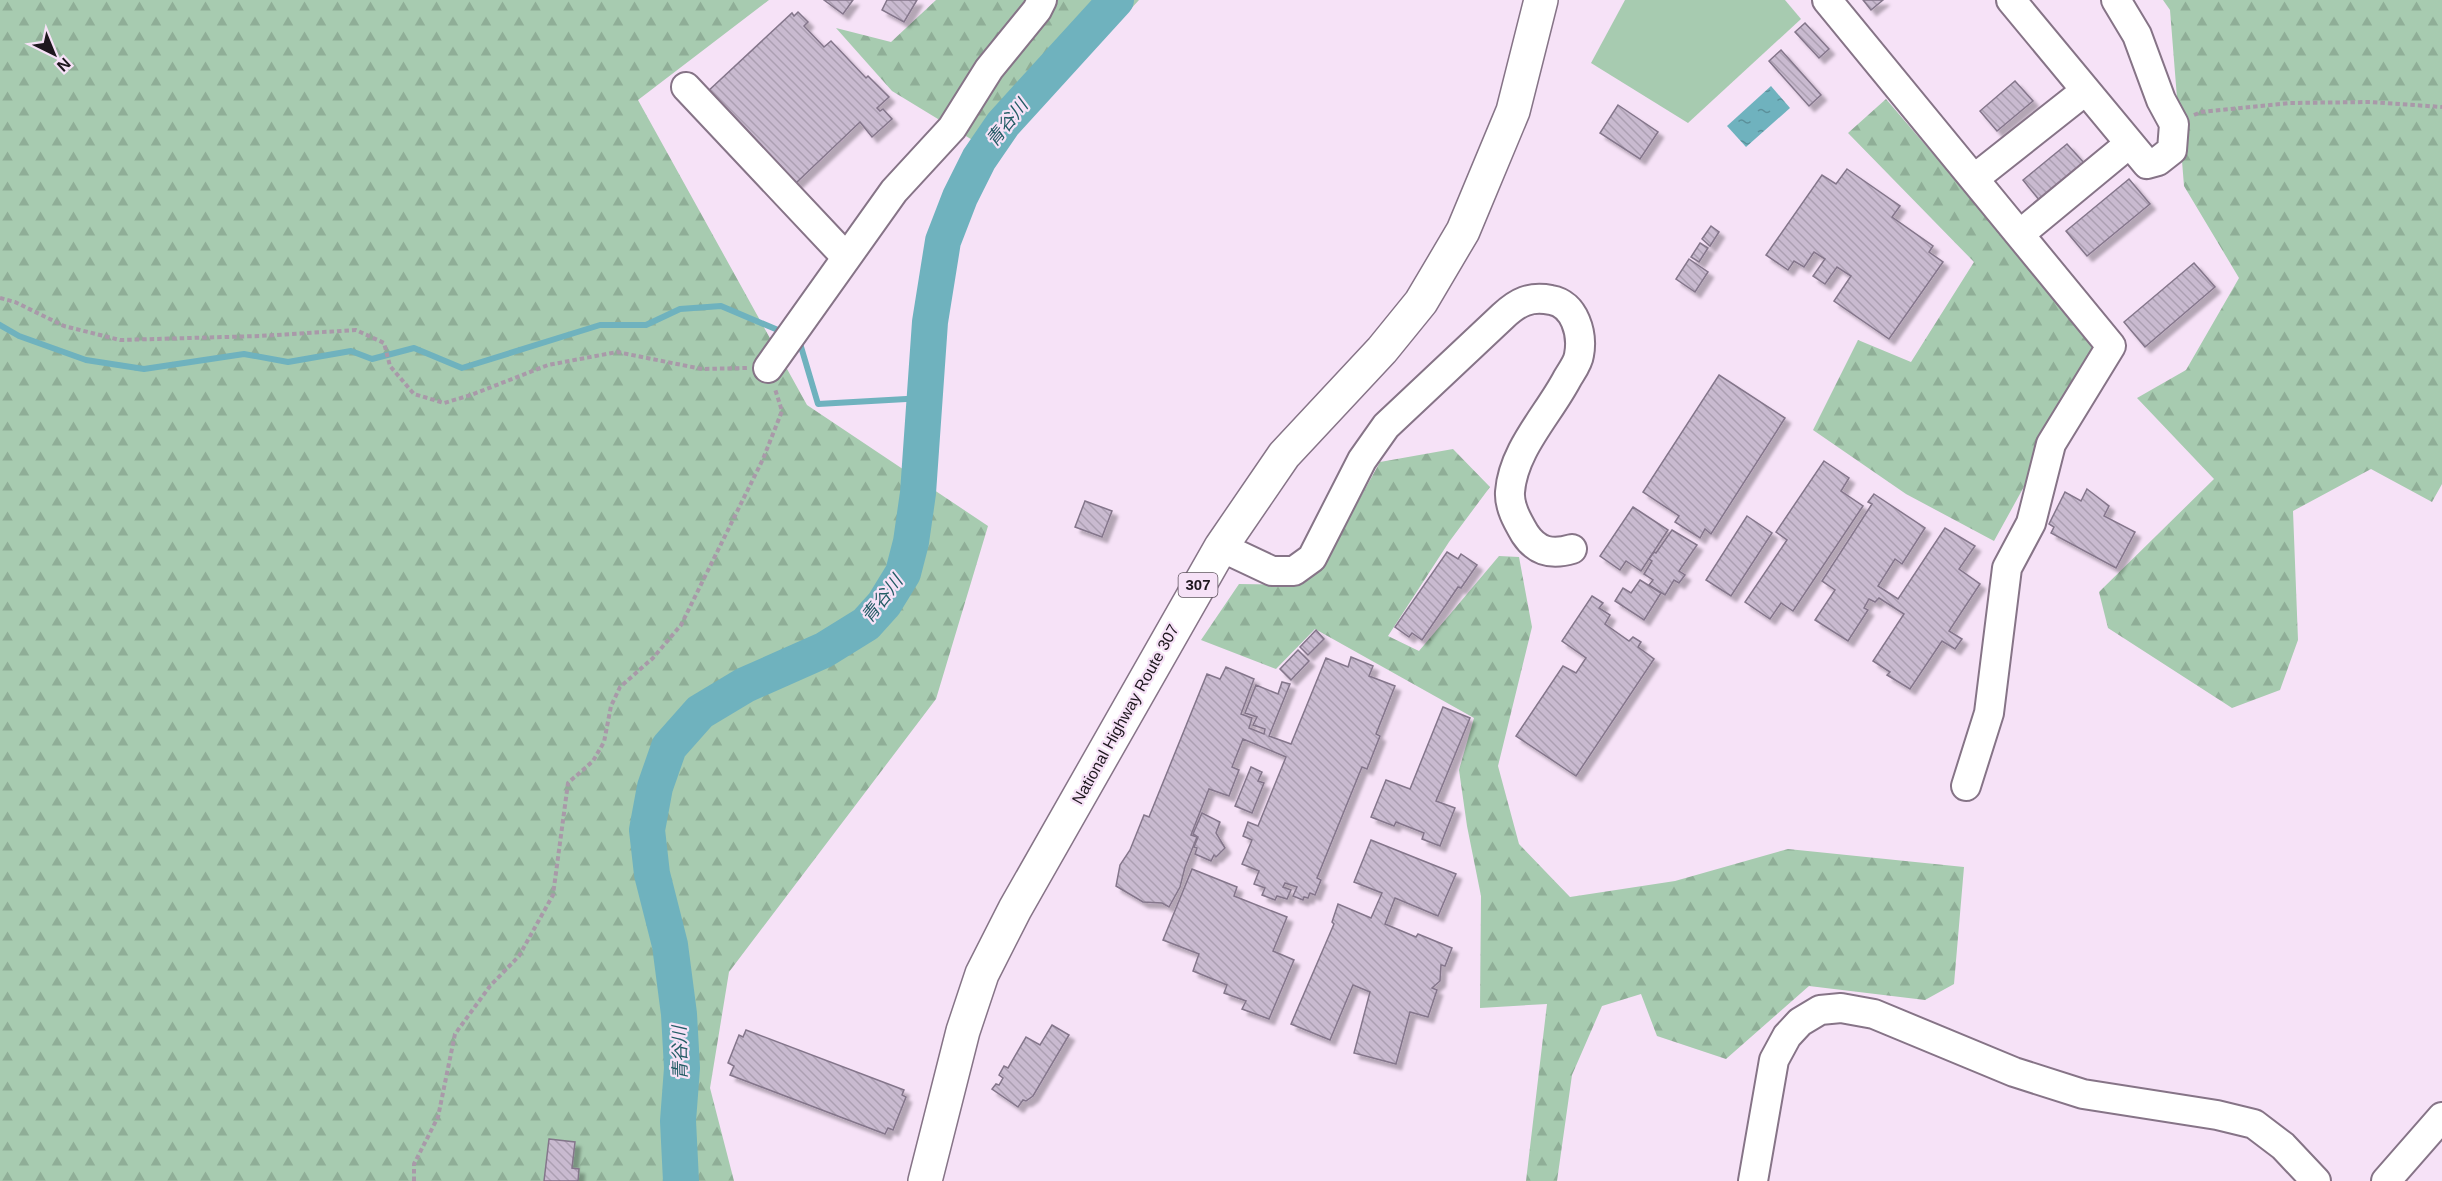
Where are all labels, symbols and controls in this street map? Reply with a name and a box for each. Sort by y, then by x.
north arrow [24,24,84,84]
text: N [54,54,74,75]
water label: 青谷川 [982,94,1033,150]
water label: 青谷川 [857,570,908,626]
road number: 307 [1178,573,1218,597]
street label: National Highway Route 307 [1069,621,1182,807]
water label: 青谷川 [669,1024,690,1080]

